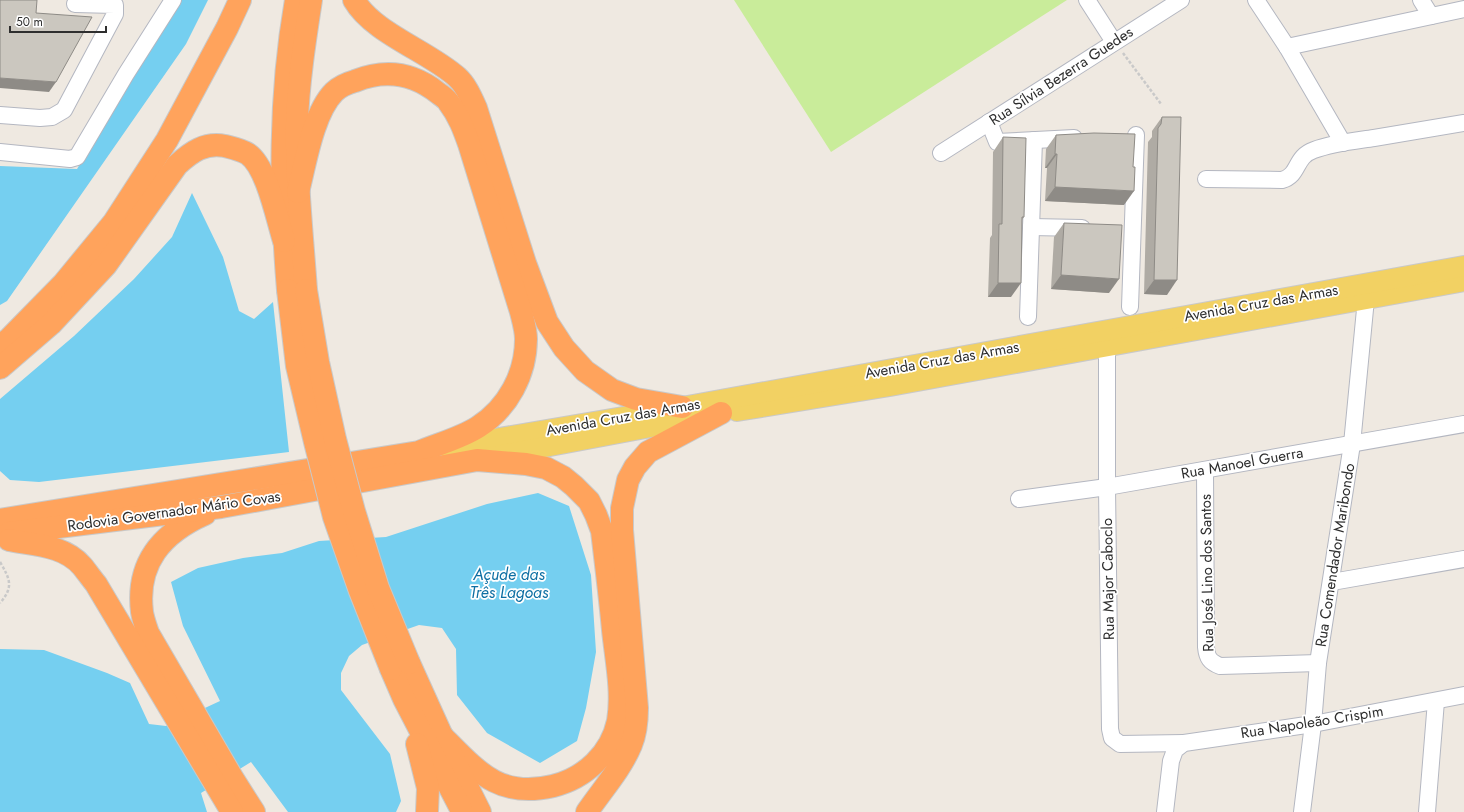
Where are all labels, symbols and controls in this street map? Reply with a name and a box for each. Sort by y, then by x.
scale bar [10,8,106,34]
text: 50 m [16,13,43,31]
street label: Rua Sílvia Bezerra Guedes [985,21,1137,131]
street label: Avenida Cruz das Armas [1182,279,1340,327]
street label: Avenida Cruz das Armas [863,336,1021,384]
street label: Avenida Cruz das Armas [544,393,702,441]
street label: Rua Manoel Guerra [1179,441,1305,485]
street label: Rua Comendador Maribondo [1310,462,1360,648]
street label: Rodovia Governador Mário Covas [66,485,282,537]
street label: Rua José Lino dos Santos [1195,494,1219,652]
street label: Rua Major Caboclo [1096,518,1120,640]
water label: Açude das Três Lagoas [470,563,549,604]
street label: Rua Napoleão Crispim [1239,700,1385,744]

